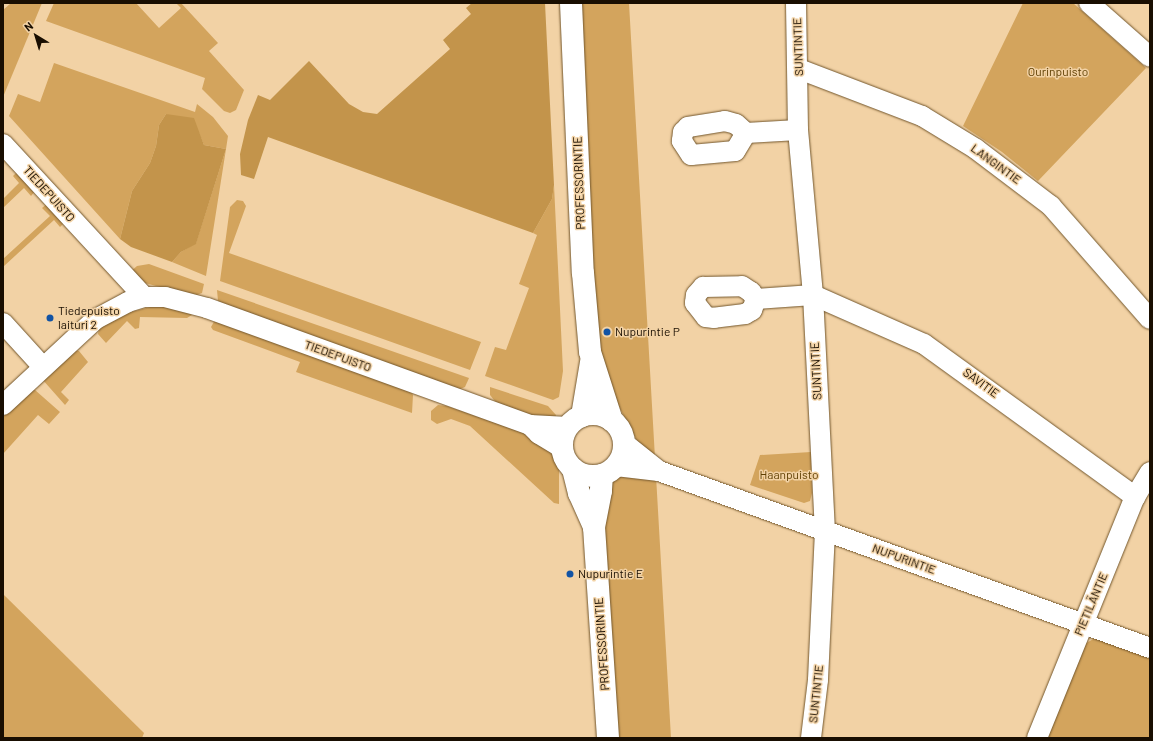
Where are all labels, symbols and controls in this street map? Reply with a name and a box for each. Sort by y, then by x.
north arrow [16,16,56,56]
street label: SUNTINTIE [790,18,806,76]
text: N [21,19,35,34]
park label: Ourinpuisto [1028,65,1088,79]
street label: PROFESSORINTIE [570,136,588,230]
street label: LANGINTIE [968,141,1024,187]
street label: TIEDEPUISTO [20,163,78,225]
place label: Tiedepuisto laituri 2 [58,304,120,332]
marker: Tiedepuisto laituri 2 [45,313,55,323]
place label: Nupurintie P [615,325,680,339]
marker: Nupurintie P [602,327,612,337]
street label: TIEDEPUISTO [302,337,374,375]
street label: SUNTINTIE [807,342,825,400]
street label: SAVITIE [960,365,1002,401]
park label: Haanpuisto [759,468,819,482]
street label: NUPURINTIE [870,541,938,577]
place label: Nupurintie E [578,567,643,581]
marker: Nupurintie E [565,569,575,579]
street label: PIETILÄNTIE [1071,570,1111,638]
street label: PROFESSORINTIE [592,597,612,691]
street label: SUNTINTIE [806,664,826,724]

